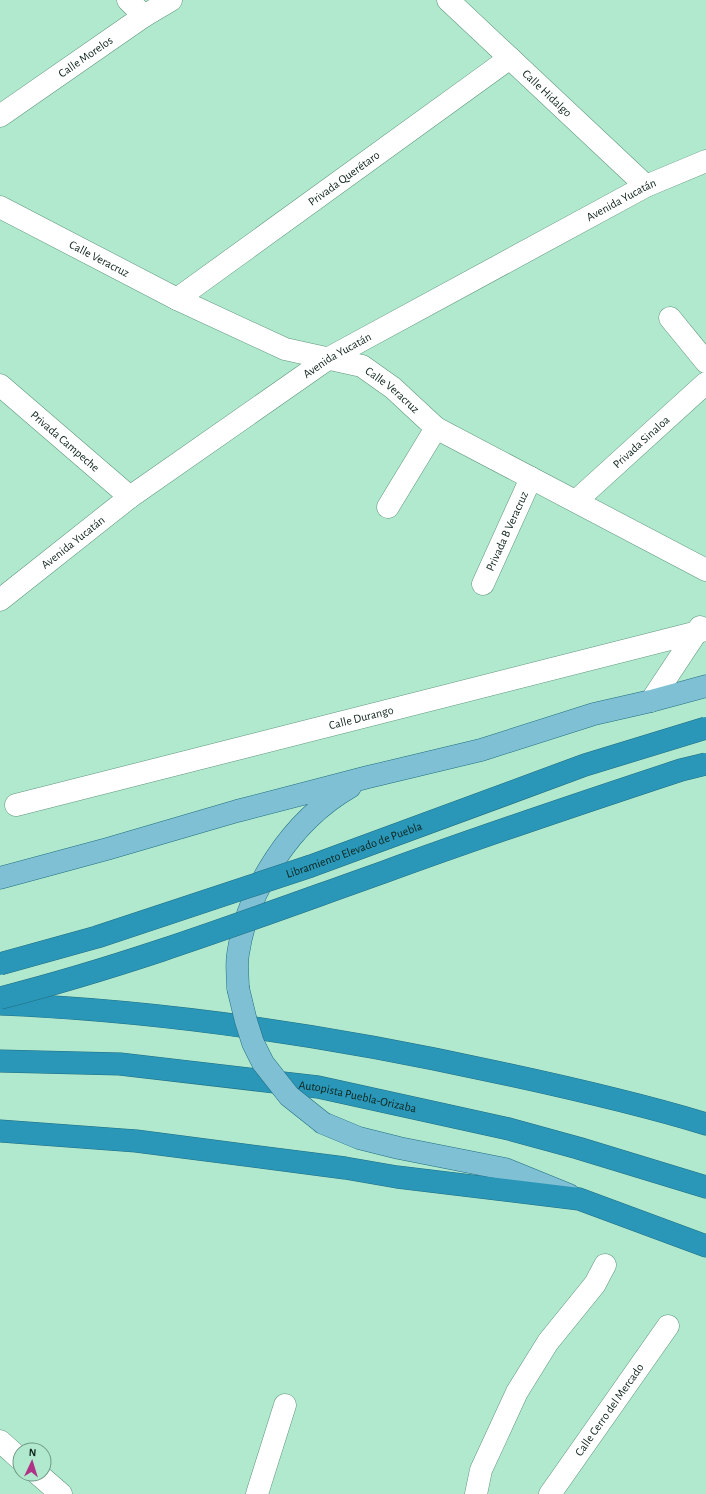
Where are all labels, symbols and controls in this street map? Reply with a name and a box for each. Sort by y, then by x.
street label: Calle Morelos [56,34,115,80]
street label: Calle Hidalgo [520,67,574,119]
street label: Privada Querétaro [306,148,382,208]
street label: Avenida Yucatán [584,176,658,223]
street label: Calle Veracruz [67,238,131,279]
street label: Avenida Yucatán [301,330,373,380]
street label: Calle Veracruz [363,364,422,415]
street label: Privada Campeche [28,408,102,474]
street label: Privada Sinaloa [611,413,672,470]
street label: Privada B Veracruz [484,489,530,573]
street label: Avenida Yucatán [39,514,107,571]
street label: Calle Durango [328,704,395,731]
street label: Libramiento Elevado de Puebla [284,819,424,880]
street label: Autopista Puebla-Orizaba [298,1079,418,1115]
street label: Calle Cerro del Mercado [573,1361,646,1458]
north arrow [12,1442,52,1482]
text: N [28,1447,37,1458]

